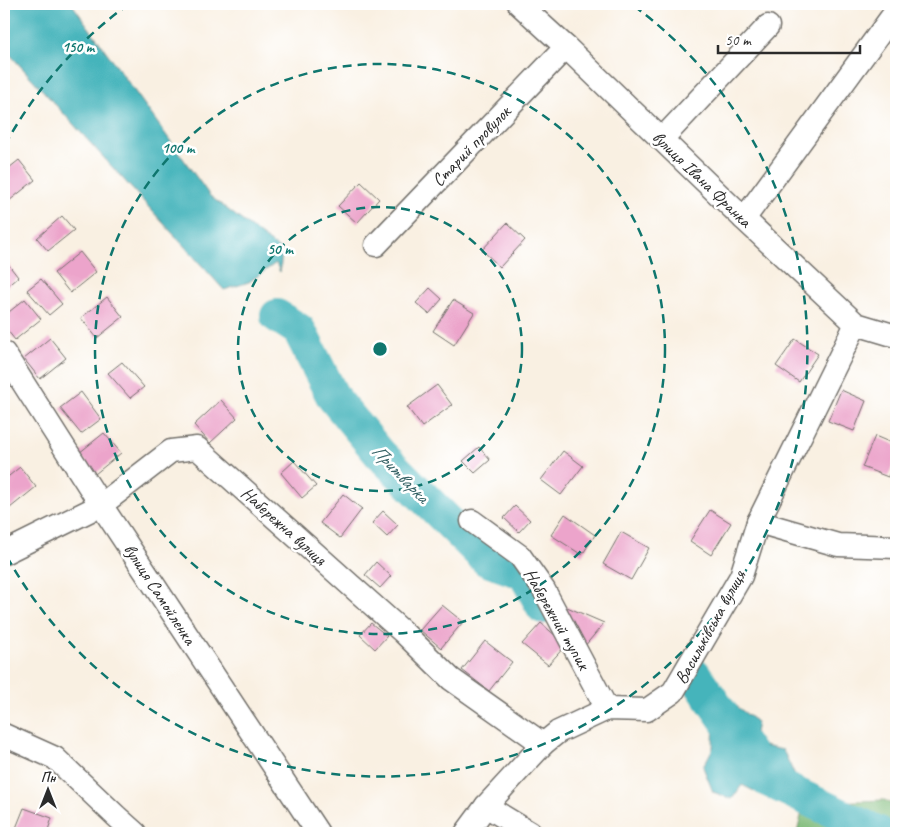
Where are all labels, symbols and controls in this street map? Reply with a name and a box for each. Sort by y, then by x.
scale bar [718,22,860,54]
text: 50 m [725,31,752,50]
text: 150 m [62,38,96,57]
street label: Старий провулок [427,100,516,191]
street label: вулиця Івана Франка [648,126,757,233]
text: 100 m [162,139,196,158]
text: 50 m [267,240,294,259]
centre of rings [371,340,389,358]
water label: Притварка [366,439,436,510]
street label: Набережна вулиця [237,482,332,571]
street label: вулиця Самойленка [119,539,202,650]
street label: Набережний тупик [519,564,596,675]
street label: Васильківська вулиця [670,565,751,688]
north arrow [22,764,72,814]
text: Пн [41,769,56,786]

